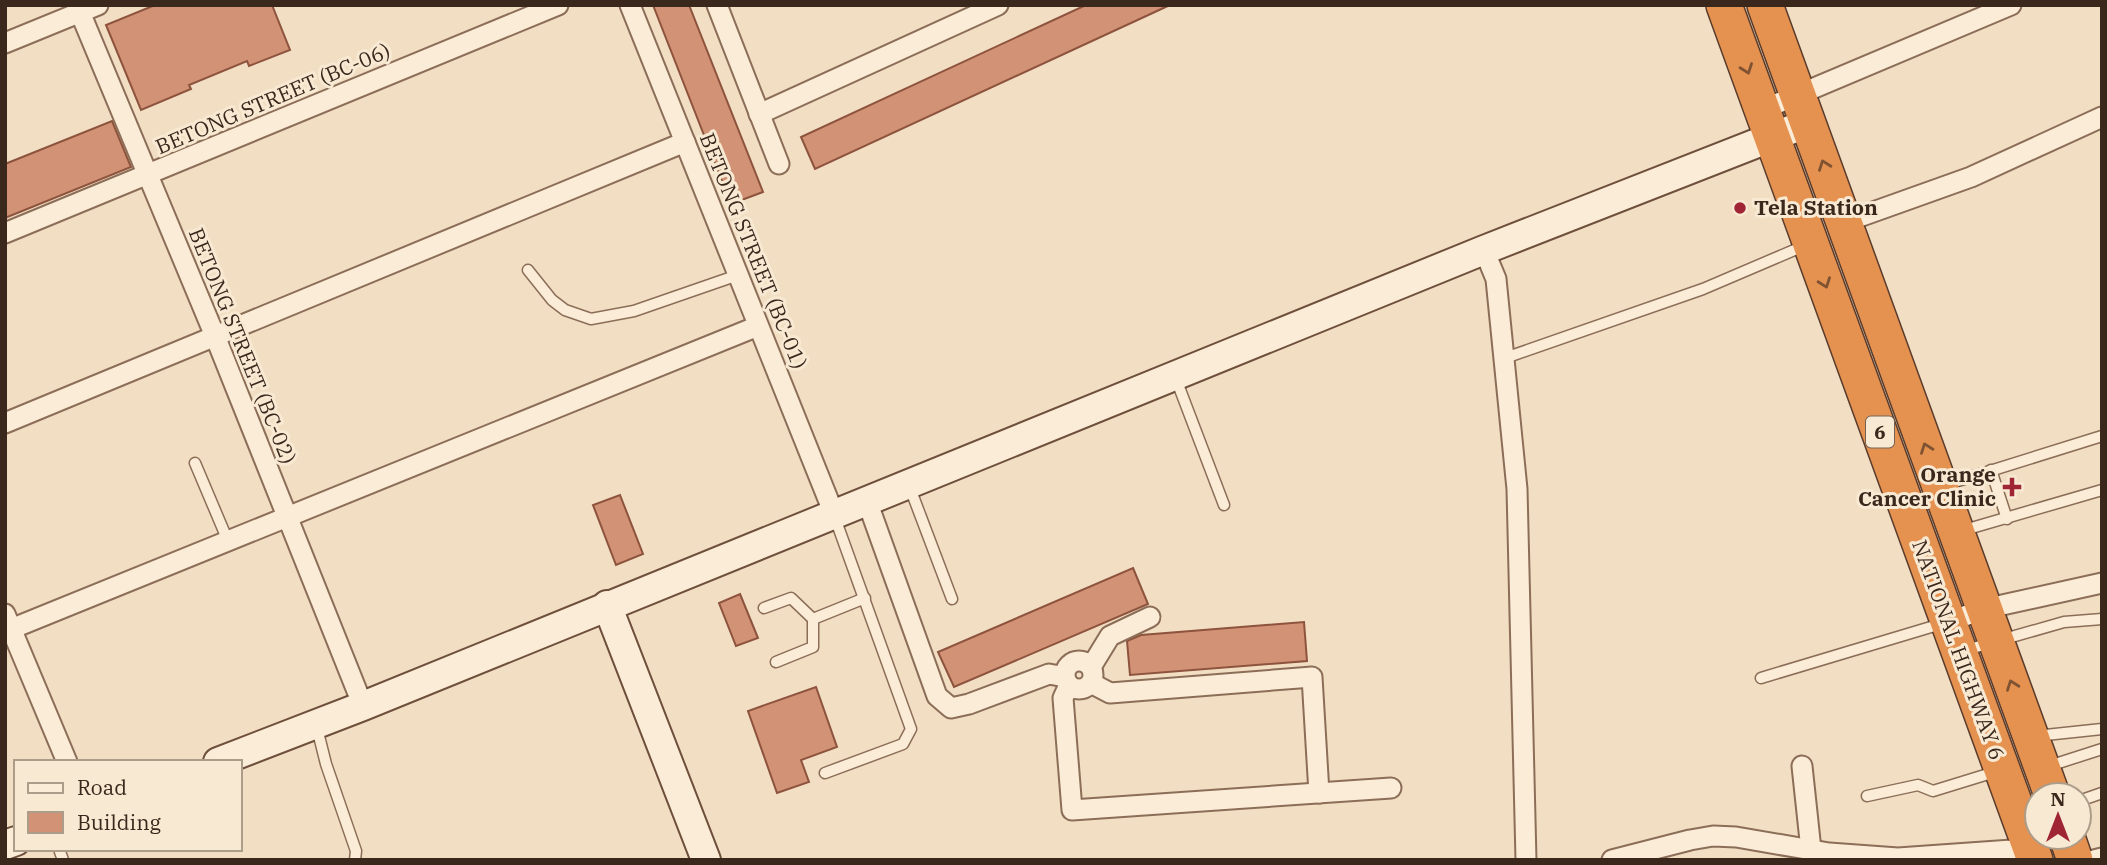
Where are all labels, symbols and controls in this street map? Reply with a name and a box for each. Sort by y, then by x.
street label: BETONG STREET (BC-06) [151,36,394,160]
one-way arrow [1739,63,1753,75]
street label: BETONG STREET (BC-01) [694,128,814,373]
one-way arrow [1818,159,1832,171]
place label: Tela Station [1754,193,1878,221]
marker: Tela Station [1732,200,1748,216]
street label: BETONG STREET (BC-02) [183,223,303,468]
one-way arrow [1817,277,1831,289]
road number: 6 [1866,416,1894,448]
one-way arrow [1921,442,1935,454]
place label: Orange Cancer Clinic [1858,460,1996,512]
marker: Orange Cancer Clinic [2002,477,2022,497]
street label: NATIONAL HIGHWAY 6 [1906,536,2012,764]
one-way arrow [2006,679,2020,691]
legend [14,760,242,851]
text: Road [77,773,127,801]
north arrow [2023,781,2093,851]
text: N [2050,787,2066,811]
text: Building [77,808,162,836]

